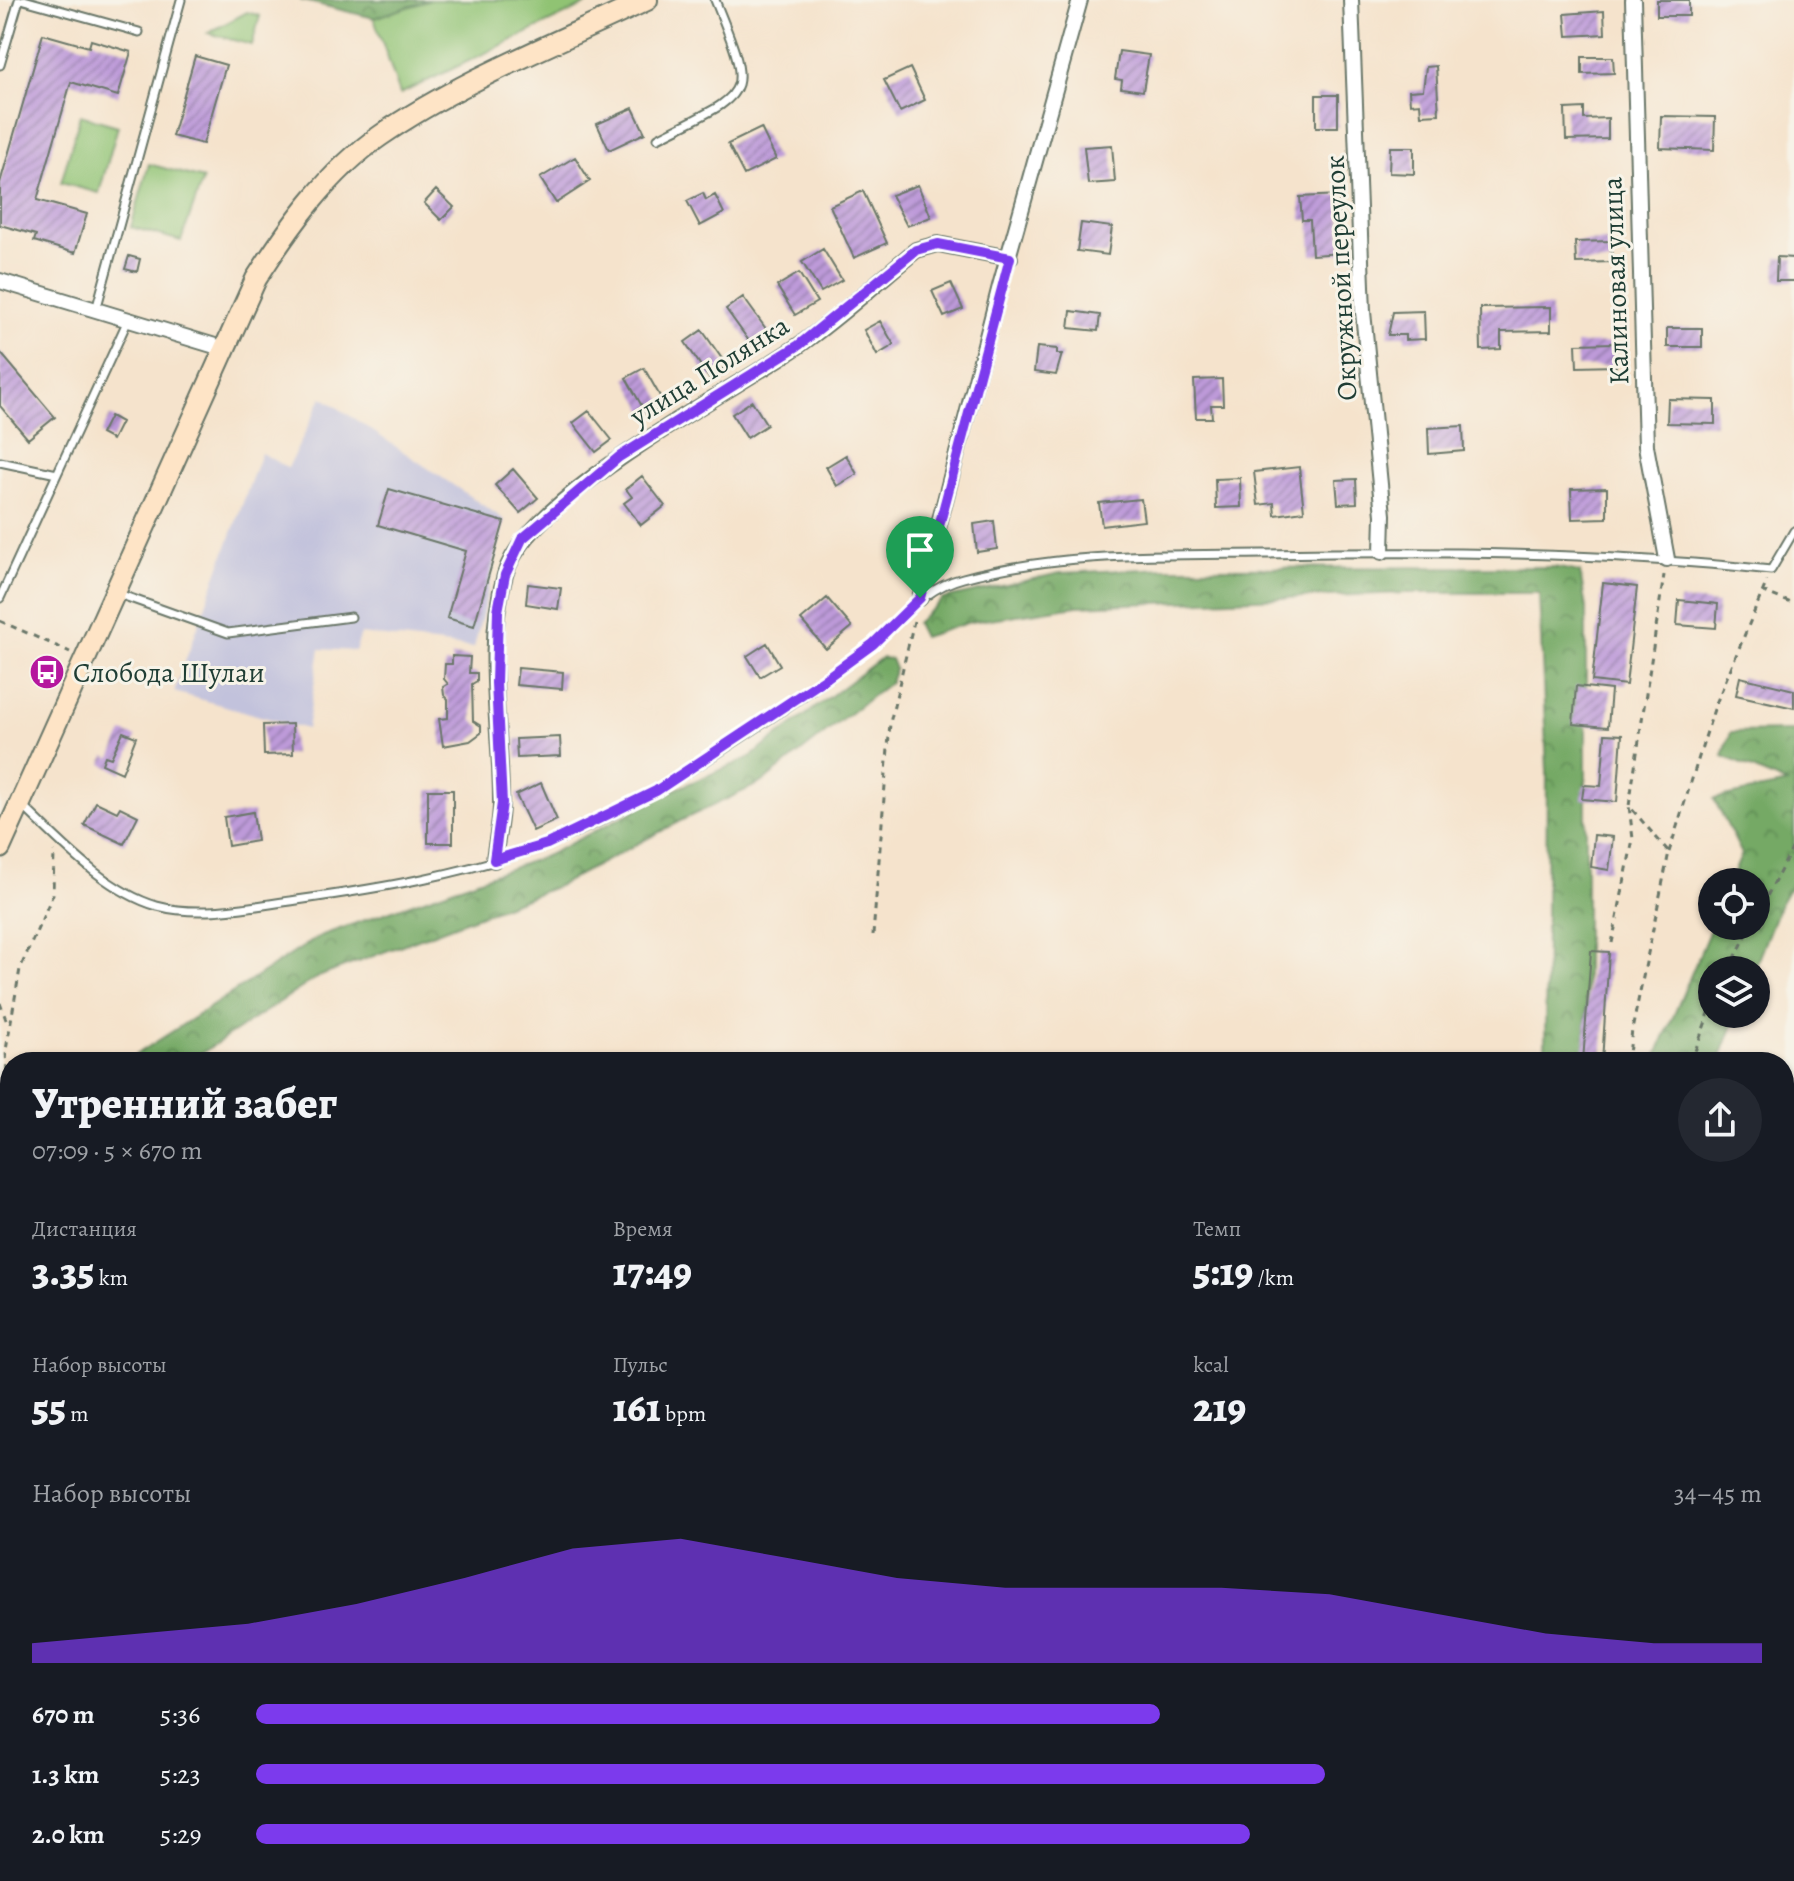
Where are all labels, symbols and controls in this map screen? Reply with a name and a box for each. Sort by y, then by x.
street label: Окружной переулок [1316,154,1366,402]
street label: Калиновая улица [1593,176,1639,386]
street label: улица Полянка [622,307,796,435]
pin [886,516,954,598]
icon: arrive [898,528,942,572]
bus stop icon: Слобода Шулаи [28,653,66,691]
place label: Слобода Шулаи [73,654,265,692]
map controls [1698,868,1770,1028]
button: locate [1698,868,1770,940]
button: layers [1698,956,1770,1028]
text: Утренний забег [32,1073,337,1133]
button: share [1678,1078,1762,1162]
text: 07:09 · 5 × 670 m [32,1133,202,1168]
text: Дистанция [32,1214,137,1244]
text: Время [613,1214,673,1244]
text: Темп [1193,1214,1241,1244]
text: 3.35 [32,1244,94,1299]
text: 17:49 [613,1244,692,1299]
text: 5:19 [1193,1244,1253,1299]
text: km [94,1263,128,1293]
text: /km [1253,1263,1294,1293]
text: Набор высоты [32,1350,167,1380]
text: Пульс [613,1350,668,1380]
text: kcal [1193,1350,1229,1380]
text: 55 [32,1380,66,1435]
text: 161 [613,1380,661,1435]
text: 219 [1193,1380,1246,1435]
text: m [66,1399,89,1429]
text: bpm [661,1399,706,1429]
text: Набор высоты [32,1476,191,1511]
text: 34–45 m [1674,1476,1762,1511]
text: 670 m [32,1697,95,1732]
text: 5:36 [160,1697,200,1732]
text: 1.3 km [32,1757,99,1792]
text: 5:23 [160,1757,201,1792]
text: 2.0 km [32,1817,105,1852]
text: 5:29 [160,1817,202,1852]

